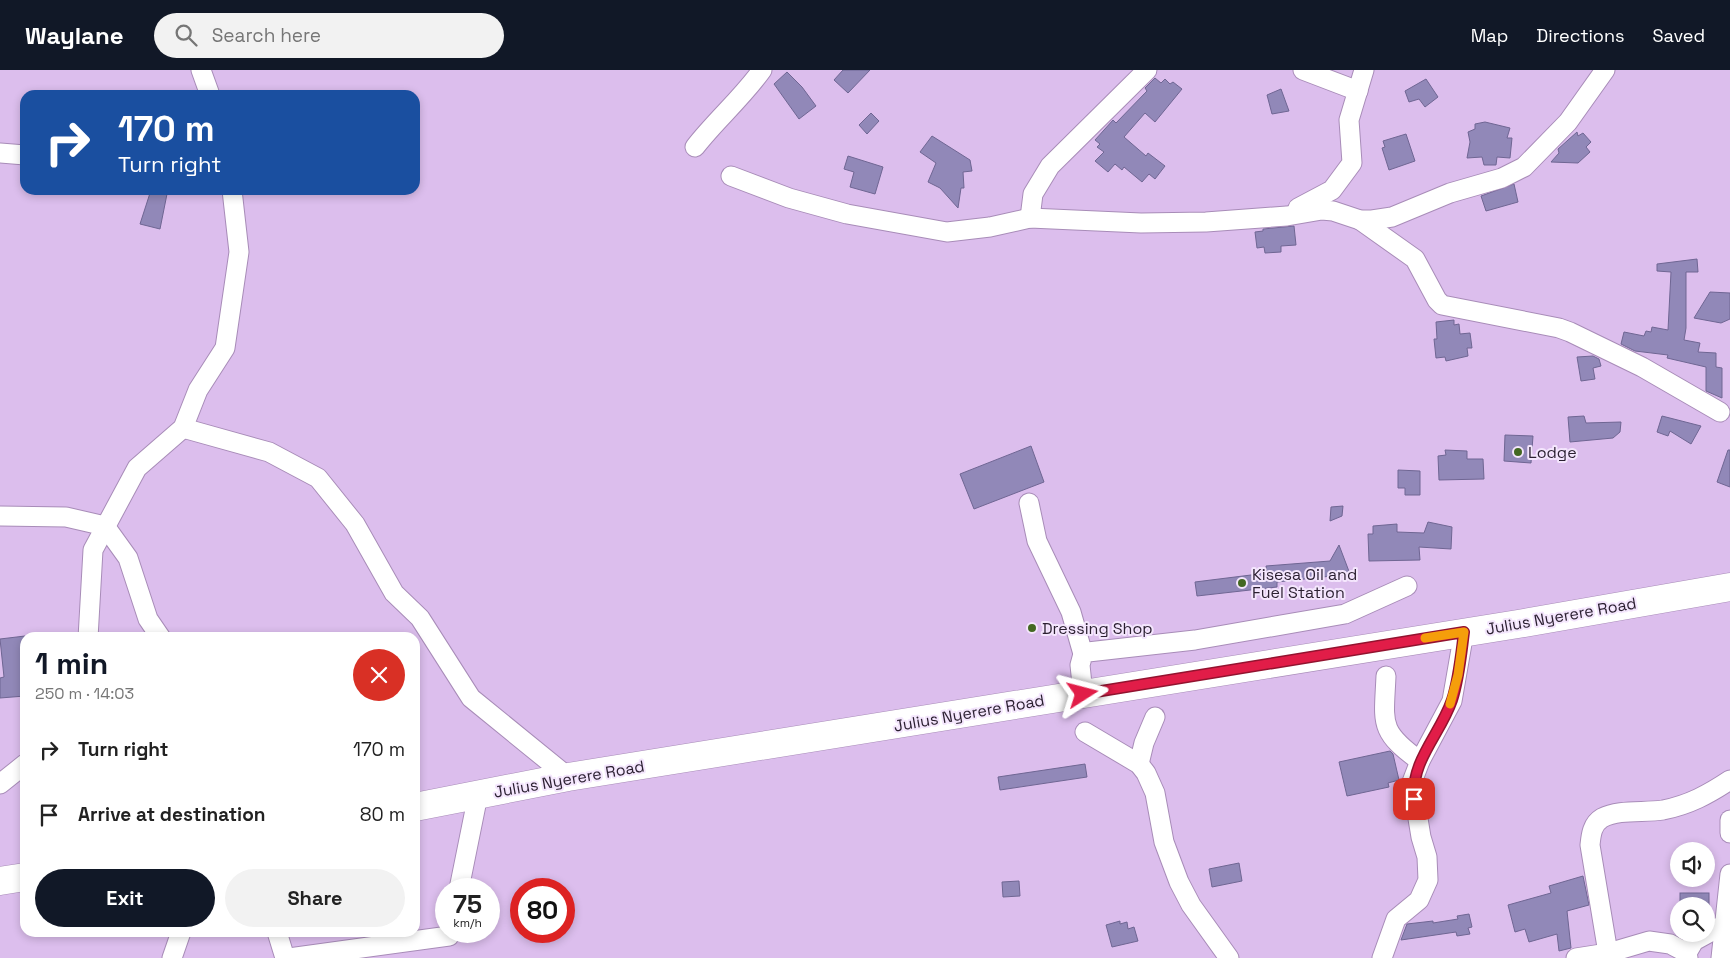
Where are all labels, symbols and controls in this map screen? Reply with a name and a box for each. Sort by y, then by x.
search box [154,13,504,58]
text: Waylane [25,20,124,51]
icon: search [172,21,200,49]
text: Search here [212,23,321,48]
text: Map [1471,24,1508,47]
text: Directions [1536,24,1625,47]
text: Saved [1653,24,1705,47]
text: 170 m [118,107,215,151]
icon: right [35,110,100,175]
text: Turn right [118,150,221,178]
place label: Lodge [1528,442,1577,463]
marker: Lodge [1512,446,1524,458]
place label: Kisesa Oil and Fuel Station [1252,564,1357,603]
marker: Kisesa Oil and Fuel Station [1236,577,1248,589]
street label: Julius Nyerere Road [1484,592,1638,640]
place label: Dressing Shop [1042,618,1153,639]
marker: Dressing Shop [1026,622,1038,634]
text: 1 min [35,644,108,683]
button: close [353,649,405,701]
position arrow [1056,667,1108,719]
text: 250 m · 14:03 [35,683,134,704]
street label: Julius Nyerere Road [892,689,1046,737]
icon: right [35,736,63,764]
text: Turn right [78,737,168,762]
text: 170 m [353,737,405,762]
street label: Julius Nyerere Road [492,755,646,803]
pin [1393,778,1435,820]
icon: arrive [1400,785,1428,813]
icon: arrive [35,801,63,829]
text: Arrive at destination [78,802,266,827]
text: 80 m [360,802,405,827]
map controls [1670,842,1715,942]
button: sound [1670,842,1715,887]
button: Exit [35,869,215,927]
button: Share [225,869,405,927]
speed limit sign: 80 [510,878,575,943]
text: 75 [453,888,482,920]
button: search [1670,897,1715,942]
text: km/h [453,915,482,931]

